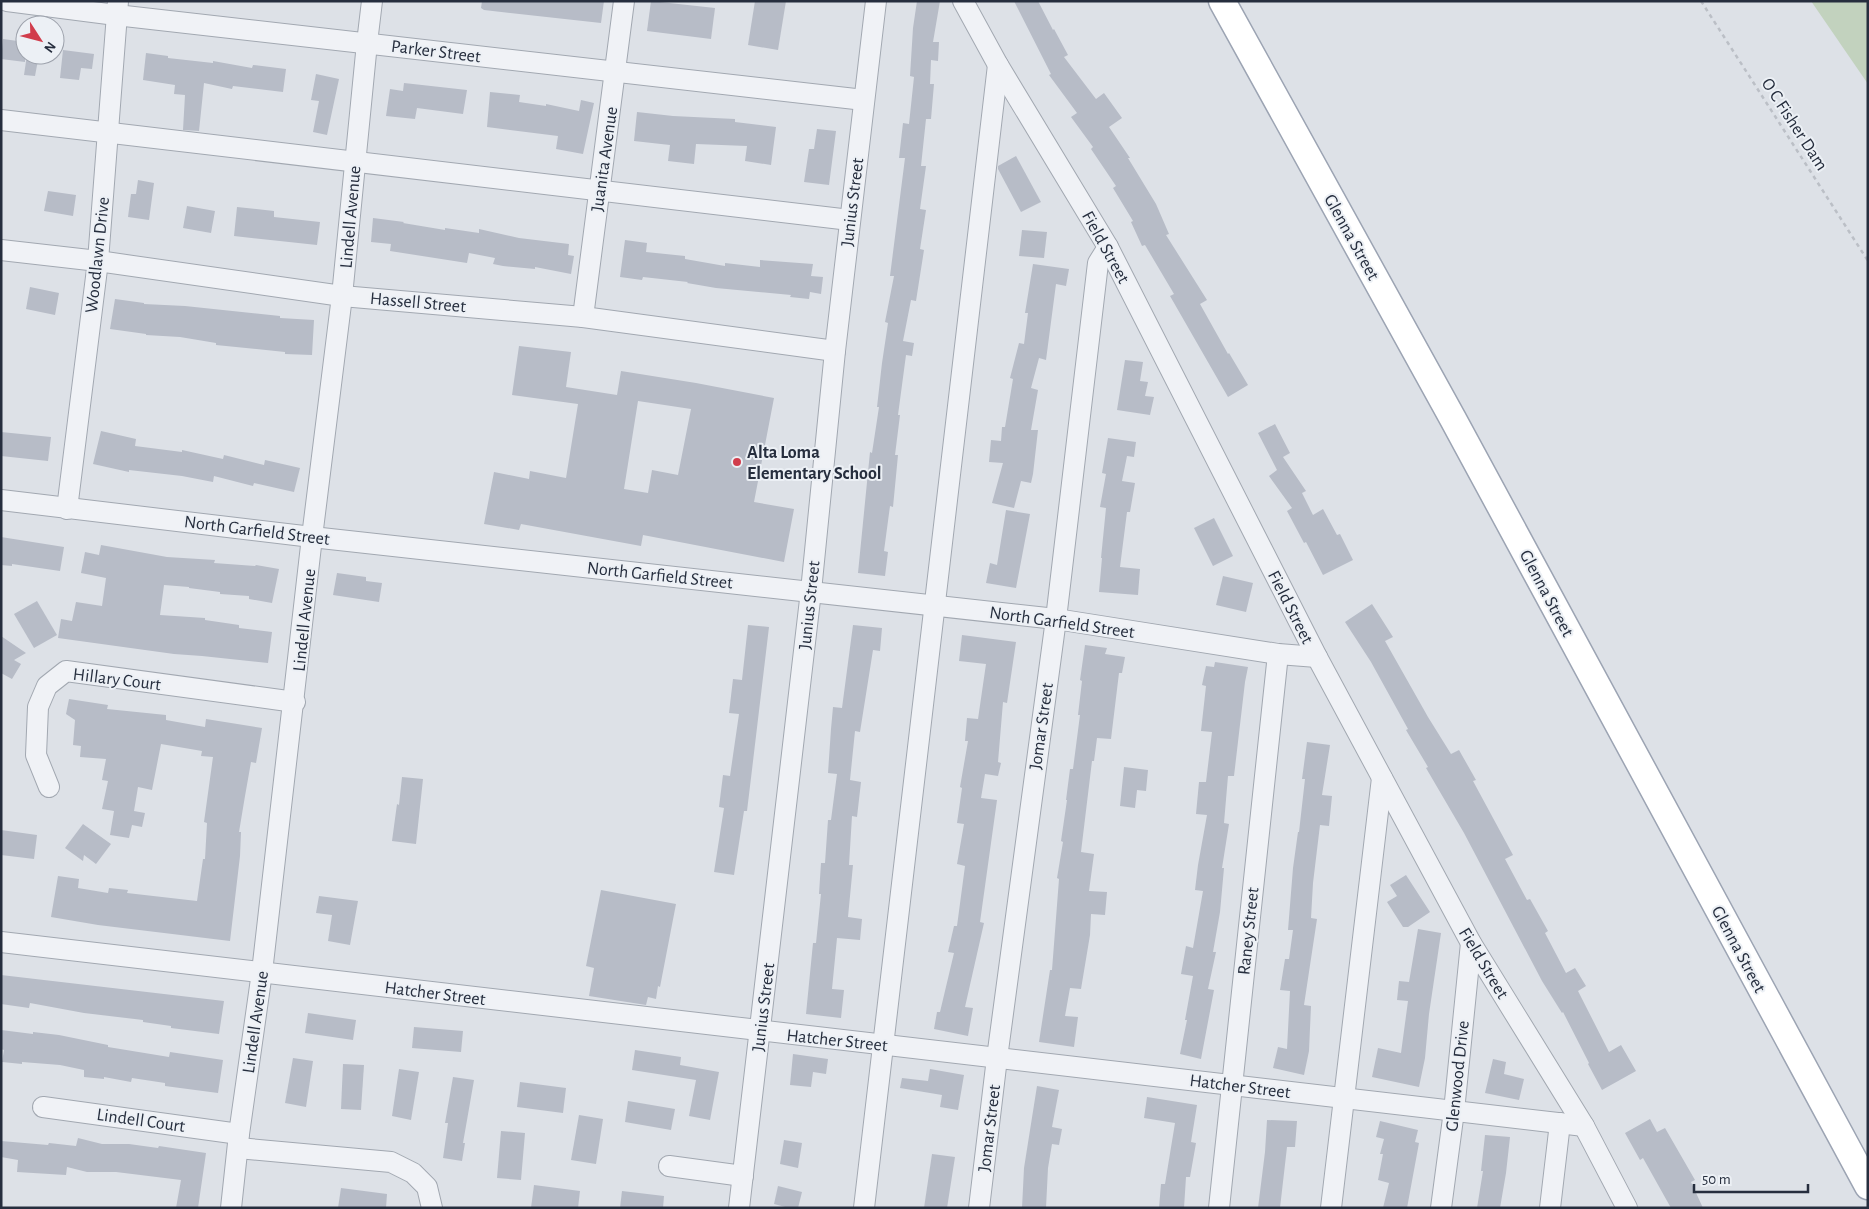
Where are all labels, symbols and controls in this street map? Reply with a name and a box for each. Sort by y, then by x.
north arrow [15,15,65,65]
street label: Parker Street [390,38,482,66]
text: N [41,39,58,55]
street label: O C Fisher Dam [1758,75,1831,174]
street label: Juanita Avenue [589,105,621,213]
street label: Junius Street [839,156,867,248]
street label: Lindell Avenue [338,165,364,269]
street label: Glenna Street [1320,191,1382,284]
street label: Woodlawn Drive [83,196,113,314]
street label: Field Street [1078,208,1132,287]
street label: Hassell Street [369,290,467,316]
place label: Alta Loma Elementary School [747,444,882,483]
marker: Alta Loma Elementary School [731,456,743,468]
street label: North Garfield Street [183,513,331,549]
street label: Glenna Street [1516,547,1577,640]
street label: North Garfield Street [586,559,734,593]
street label: Junius Street [796,560,824,650]
street label: Lindell Avenue [291,568,319,672]
street label: Field Street [1264,568,1316,647]
street label: North Garfield Street [988,604,1136,642]
street label: Hillary Court [72,666,162,694]
street label: Jomar Street [1027,681,1057,771]
street label: Raney Street [1235,886,1263,976]
street label: Glenna Street [1708,903,1769,996]
street label: Field Street [1455,925,1511,1002]
street label: Junius Street [750,961,778,1053]
street label: Lindell Avenue [240,970,272,1074]
street label: Hatcher Street [383,979,487,1009]
street label: Glenwood Drive [1443,1020,1473,1133]
street label: Hatcher Street [785,1027,889,1055]
street label: Hatcher Street [1188,1072,1292,1102]
street label: Jomar Street [976,1083,1004,1173]
street label: Lindell Court [96,1106,186,1136]
scale bar [1694,1162,1808,1194]
text: 50 m [1702,1172,1731,1187]

